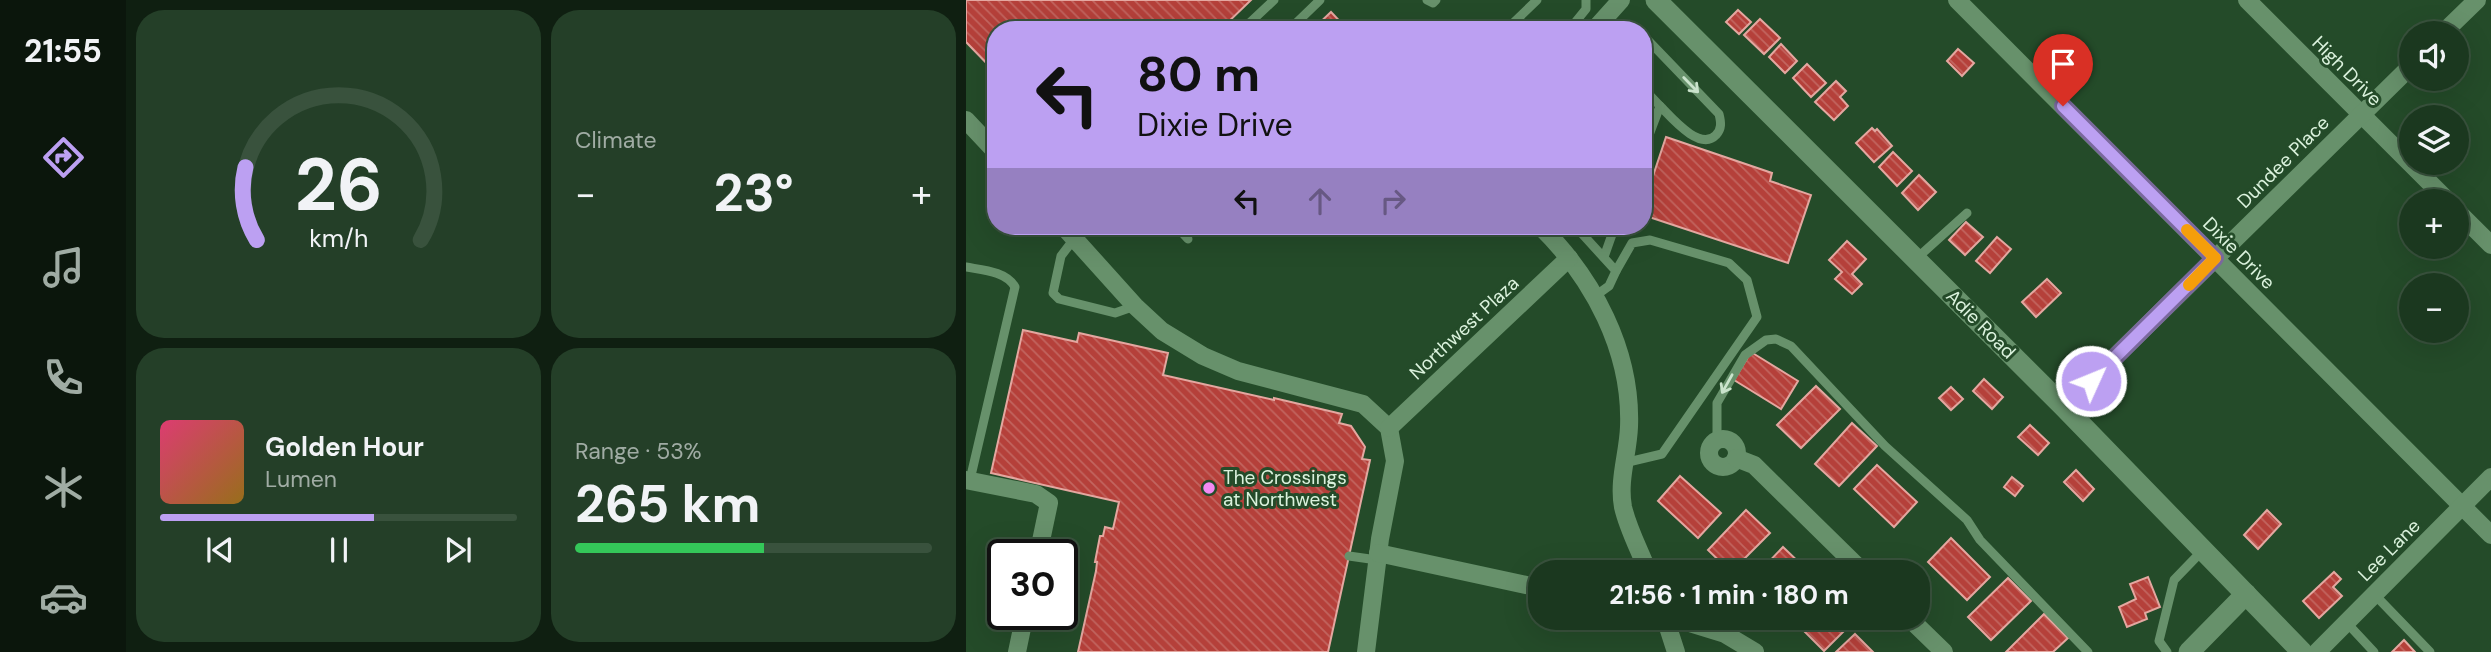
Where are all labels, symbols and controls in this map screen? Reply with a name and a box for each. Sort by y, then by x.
map controls [2399,21,2469,343]
button: sound [2399,21,2469,91]
text: 21:55 [24,30,102,72]
street label: High Drive [2307,31,2387,111]
pin [2033,34,2093,106]
text: 80 m [1137,42,1260,106]
icon: arrive [2044,45,2082,83]
icon: left [1022,49,1113,140]
one-way arrow [1682,76,1699,93]
text: Dixie Drive [1137,104,1293,146]
button: layers [2399,105,2469,175]
street label: Dundee Place [2231,110,2335,214]
text: Climate [575,125,657,155]
icon: directions [39,133,88,182]
text: 26 [294,138,383,233]
text: 23° [713,159,794,227]
text: − [575,169,596,219]
text: + [911,169,932,219]
icon: left [1228,182,1266,220]
icon: ahead [1301,182,1339,220]
icon: right [1374,182,1412,220]
button: + [2399,189,2469,259]
street label: Dixie Drive [2197,211,2281,295]
text: km/h [309,222,368,255]
icon: music [39,243,88,292]
street label: Northwest Plaza [1404,271,1524,385]
button: − [2399,273,2469,343]
street label: Adie Road [1941,284,2021,364]
position arrow [2054,344,2128,418]
icon: phone [39,353,88,402]
one-way arrow [1720,373,1734,393]
text: Golden Hour [265,430,424,464]
text: Range · 53% [575,436,702,466]
icon: climate [39,463,88,512]
text: Lumen [265,464,337,494]
place label: The Crossings at Northwest [1223,465,1347,512]
text: 265 km [575,470,760,538]
marker: The Crossings at Northwest [1201,480,1217,496]
street label: Lee Lane [2352,513,2426,587]
icon: previous [201,531,239,569]
icon: pause [320,531,358,569]
icon: next [439,531,477,569]
speed limit sign: 30 [987,539,1078,630]
icon: car [39,573,88,622]
text: 21:56 · 1 min · 180 m [1609,578,1849,612]

